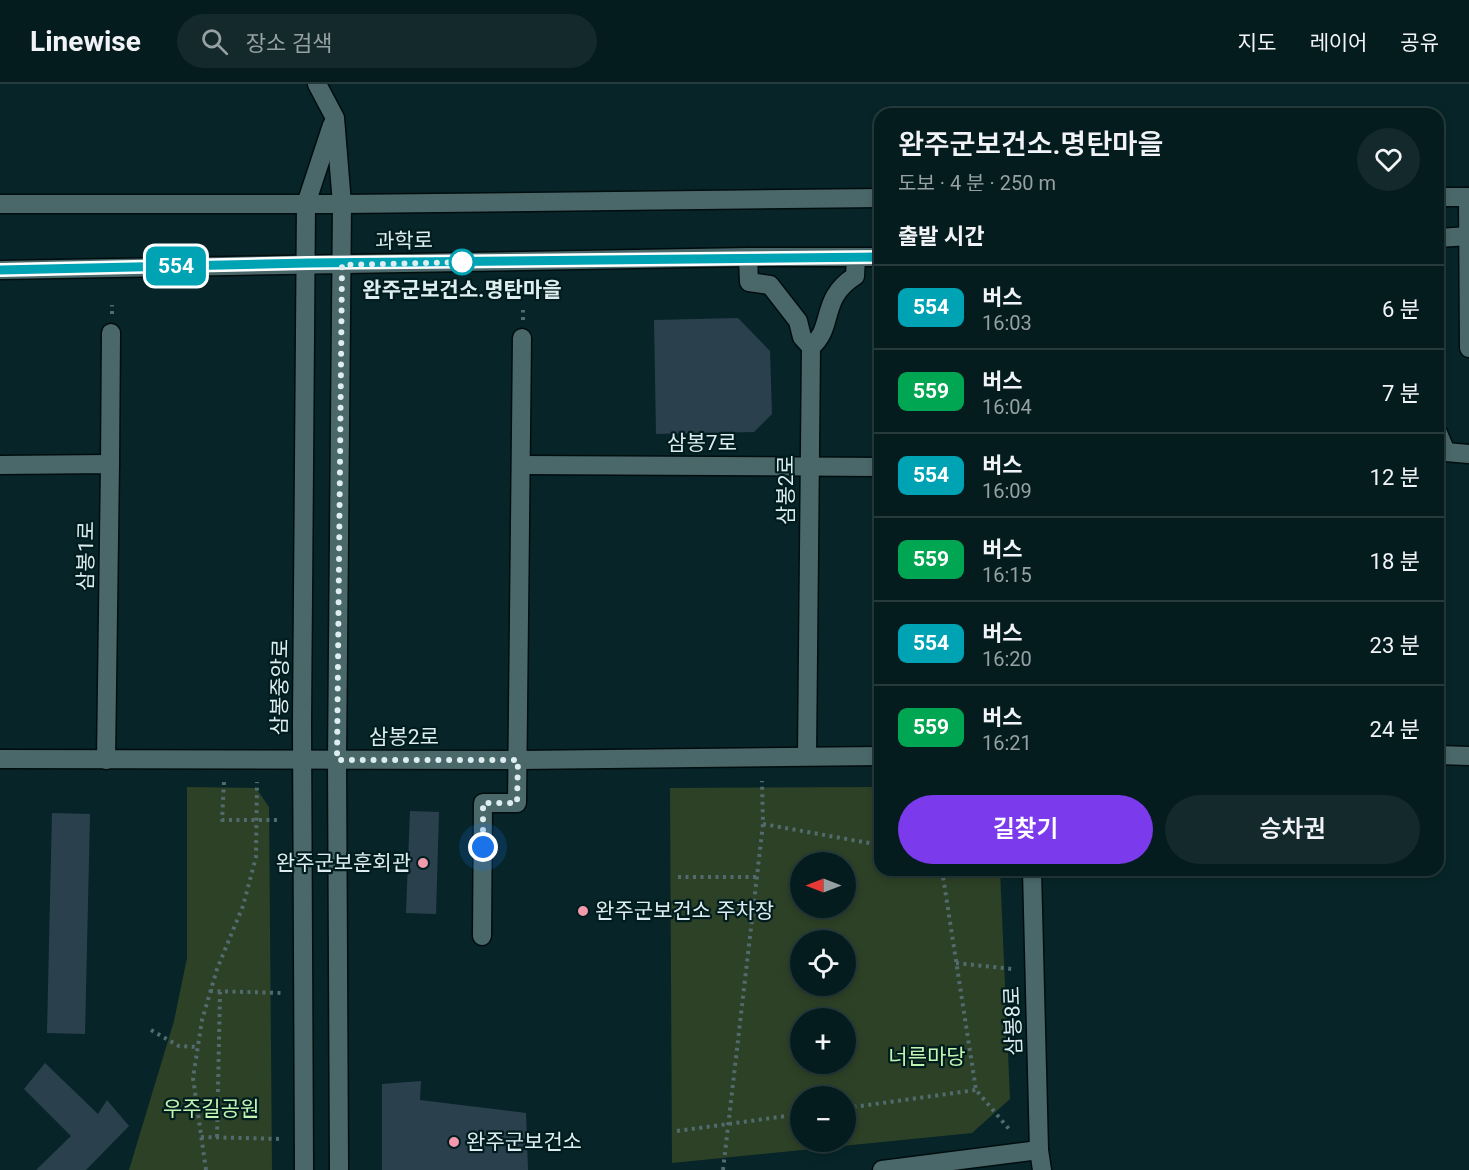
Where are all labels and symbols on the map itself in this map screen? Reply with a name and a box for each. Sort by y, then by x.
street label: 과학로 [375,228,433,254]
line badge: 554 [142,246,210,285]
marker: 완주군보건소.명탄마을 [449,249,475,275]
place label: 완주군보건소.명탄마을 [362,278,562,302]
street label: 삼봉7로 [667,431,737,455]
street label: 삼봉2로 [774,455,798,525]
street label: 삼봉1로 [73,521,99,591]
street label: 삼봉중앙로 [267,638,293,736]
street label: 삼봉2로 [369,725,439,749]
your location [468,832,498,862]
place label: 완주군보훈회관 [276,851,411,875]
north arrow [790,852,856,918]
marker: 완주군보훈회관 [416,856,430,870]
place label: 완주군보건소 주차장 [595,899,774,923]
marker: 완주군보건소 주차장 [576,904,590,918]
street label: 삼봉8로 [1000,986,1026,1056]
park label: 너른마당 [888,1045,966,1069]
park label: 우주길공원 [163,1097,259,1121]
place label: 완주군보건소 [466,1130,582,1154]
marker: 완주군보건소 [447,1135,461,1149]

